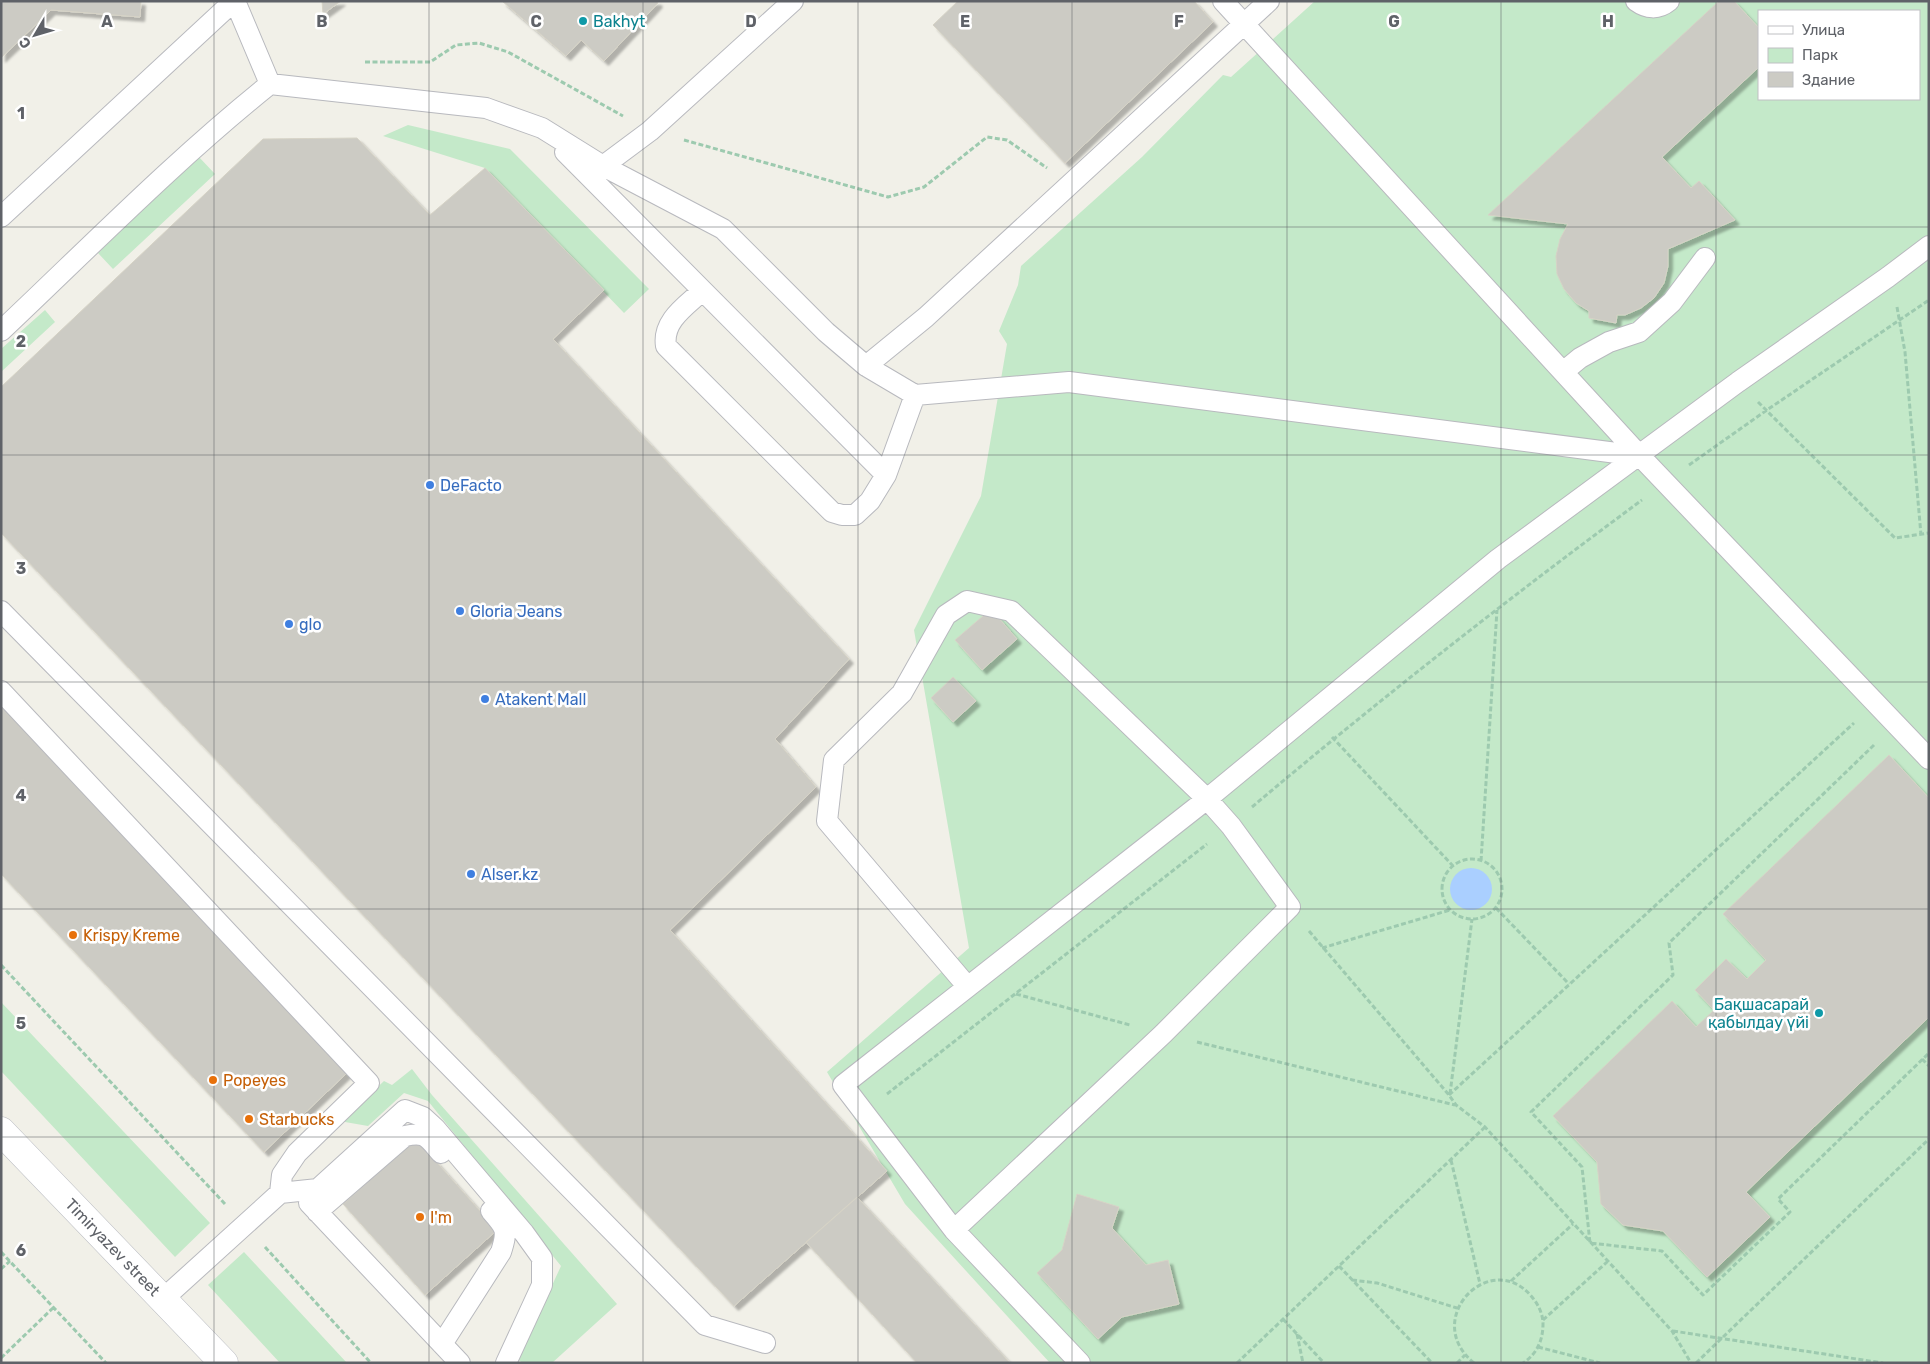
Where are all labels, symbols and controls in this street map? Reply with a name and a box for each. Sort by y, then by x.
north arrow [10,10,60,60]
legend [1758,10,1920,100]
text: A [101,12,113,31]
text: B [316,12,328,31]
text: C [530,12,542,31]
place label: Bakhyt [593,12,645,31]
text: D [745,12,757,31]
text: E [960,12,970,31]
text: F [1174,12,1184,31]
text: G [1388,12,1400,31]
text: H [1602,12,1614,31]
marker: Bakhyt [577,15,589,27]
text: Улица [1802,21,1845,39]
text: С [15,33,35,52]
text: Парк [1802,46,1838,64]
text: Здание [1802,71,1855,89]
text: 1 [17,104,25,123]
text: 2 [16,332,26,351]
place label: DeFacto [440,476,502,495]
marker: DeFacto [424,479,436,491]
text: 3 [16,559,26,578]
place label: Gloria Jeans [470,602,562,621]
marker: Gloria Jeans [454,605,466,617]
place label: glo [299,615,322,634]
marker: glo [283,618,295,630]
place label: Atakent Mall [495,690,586,709]
marker: Atakent Mall [479,693,491,705]
text: 4 [16,786,27,805]
place label: Alser.kz [481,865,538,884]
marker: Alser.kz [465,868,477,880]
place label: Krispy Kreme [83,926,180,945]
marker: Krispy Kreme [67,929,79,941]
place label: Бақшасарай қабылдау үйі [1708,995,1809,1032]
marker: Бақшасарай қабылдау үйі [1813,1007,1825,1019]
text: 5 [16,1014,26,1033]
place label: Popeyes [223,1071,286,1090]
marker: Popeyes [207,1074,219,1086]
place label: Starbucks [259,1110,334,1129]
marker: Starbucks [243,1113,255,1125]
street label: Timiryazev street [61,1195,164,1300]
place label: I'm [430,1208,452,1227]
marker: I'm [414,1211,426,1223]
text: 6 [16,1241,26,1260]

